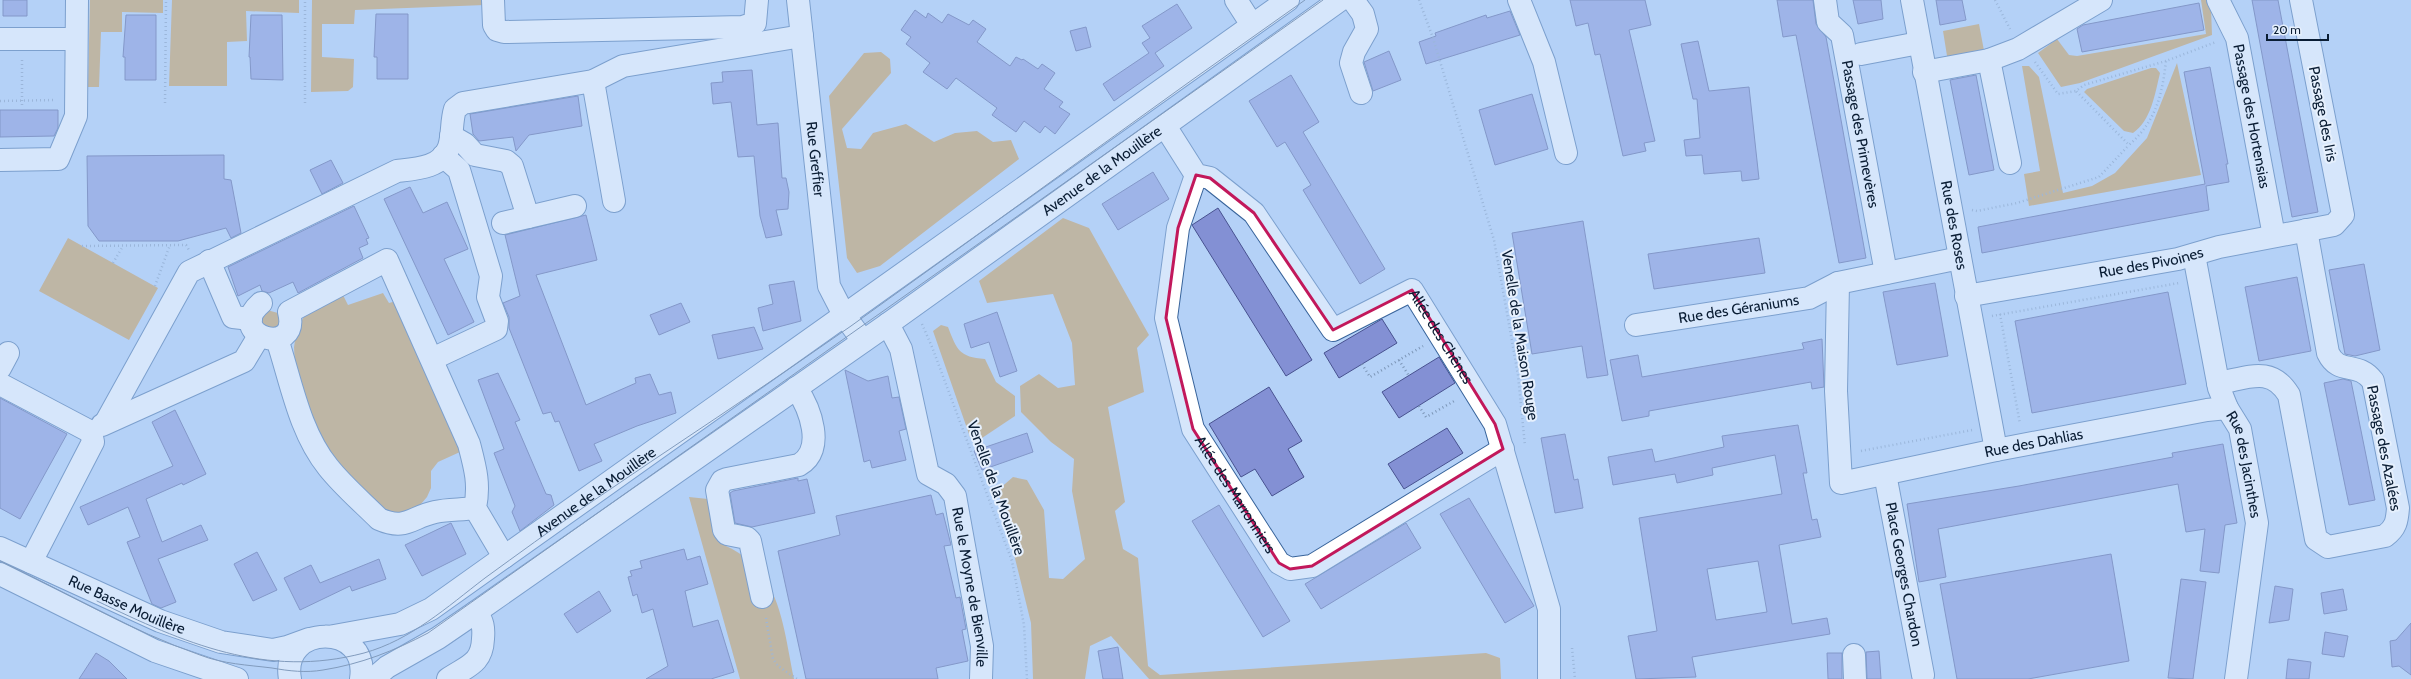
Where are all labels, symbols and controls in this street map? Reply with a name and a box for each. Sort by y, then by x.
scale bar [2267,16,2328,42]
text: 20 m [2273,22,2301,37]
street label: Passage des Hortensias [2229,42,2274,190]
street label: Passage des Primevères [1838,59,1883,209]
street label: Passage des Iris [2305,65,2341,163]
street label: Rue Greffier [802,121,828,198]
street label: Avenue de la Mouillère [1039,122,1165,220]
street label: Rue des Roses [1937,179,1971,271]
street label: Rue des Pivoines [2097,243,2205,282]
street label: Venelle de la Maison Rouge [1498,249,1542,422]
street label: Allée des Chênes [1405,286,1477,387]
street label: Rue des Géraniums [1677,291,1800,327]
street label: Passage des Azalées [2363,384,2405,512]
street label: Rue des Jacinthes [2222,408,2265,519]
street label: Venelle de la Mouillère [963,418,1029,558]
street label: Rue des Dahlias [1983,425,2084,461]
street label: Allée des Marronniers [1191,433,1279,557]
street label: Avenue de la Mouillère [533,443,660,540]
street label: Place Georges Chardon [1881,501,1926,648]
street label: Rue le Moyne de Bienville [948,506,992,668]
street label: Rue Basse Mouillère [66,571,188,638]

